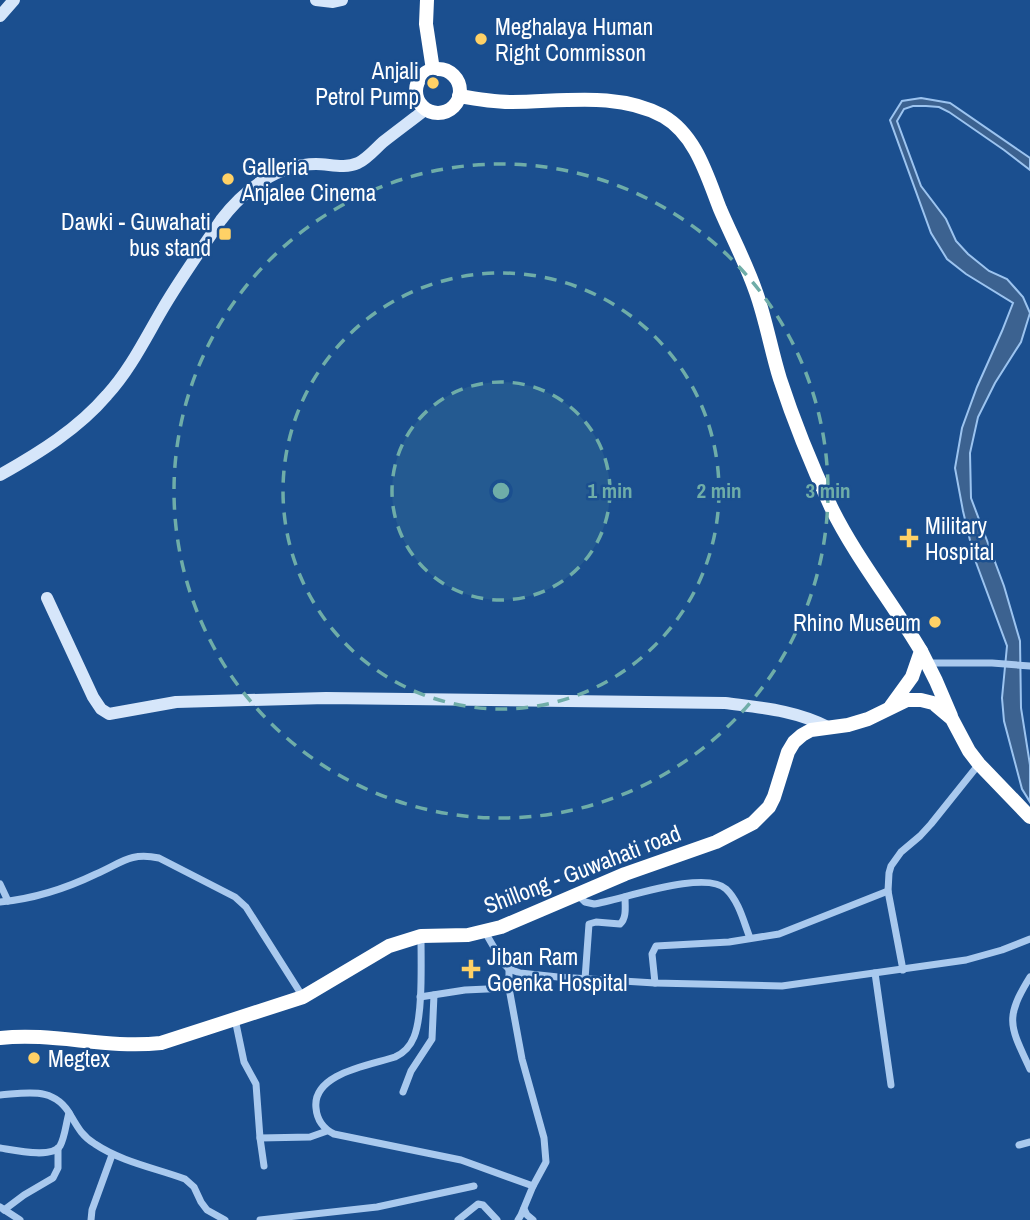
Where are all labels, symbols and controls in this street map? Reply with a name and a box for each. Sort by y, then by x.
place label: Meghalaya Human Right Commisson [495,11,653,68]
marker: Meghalaya Human Right Commisson [473,31,489,47]
place label: Anjali Petrol Pump [315,55,419,112]
marker: Anjali Petrol Pump [425,75,441,91]
place label: Galleria Anjalee Cinema [241,151,377,208]
marker: Galleria Anjalee Cinema [220,171,236,187]
place label: Dawki - Guwahati bus stand [61,206,211,263]
marker: Dawki - Guwahati bus stand [217,226,233,242]
text: 1 min [588,476,632,505]
text: 2 min [697,476,741,505]
text: 3 min [806,476,850,505]
centre of rings [489,479,513,503]
place label: Military Hospital [925,510,994,567]
marker: Military Hospital [899,528,919,548]
place label: Rhino Museum [793,607,921,638]
marker: Rhino Museum [927,614,943,630]
street label: Shillong - Guwahati road [479,817,685,921]
place label: Jiban Ram Goenka Hospital [487,941,627,998]
marker: Jiban Ram Goenka Hospital [461,959,481,979]
place label: Megtex [48,1043,110,1074]
marker: Megtex [26,1050,42,1066]

